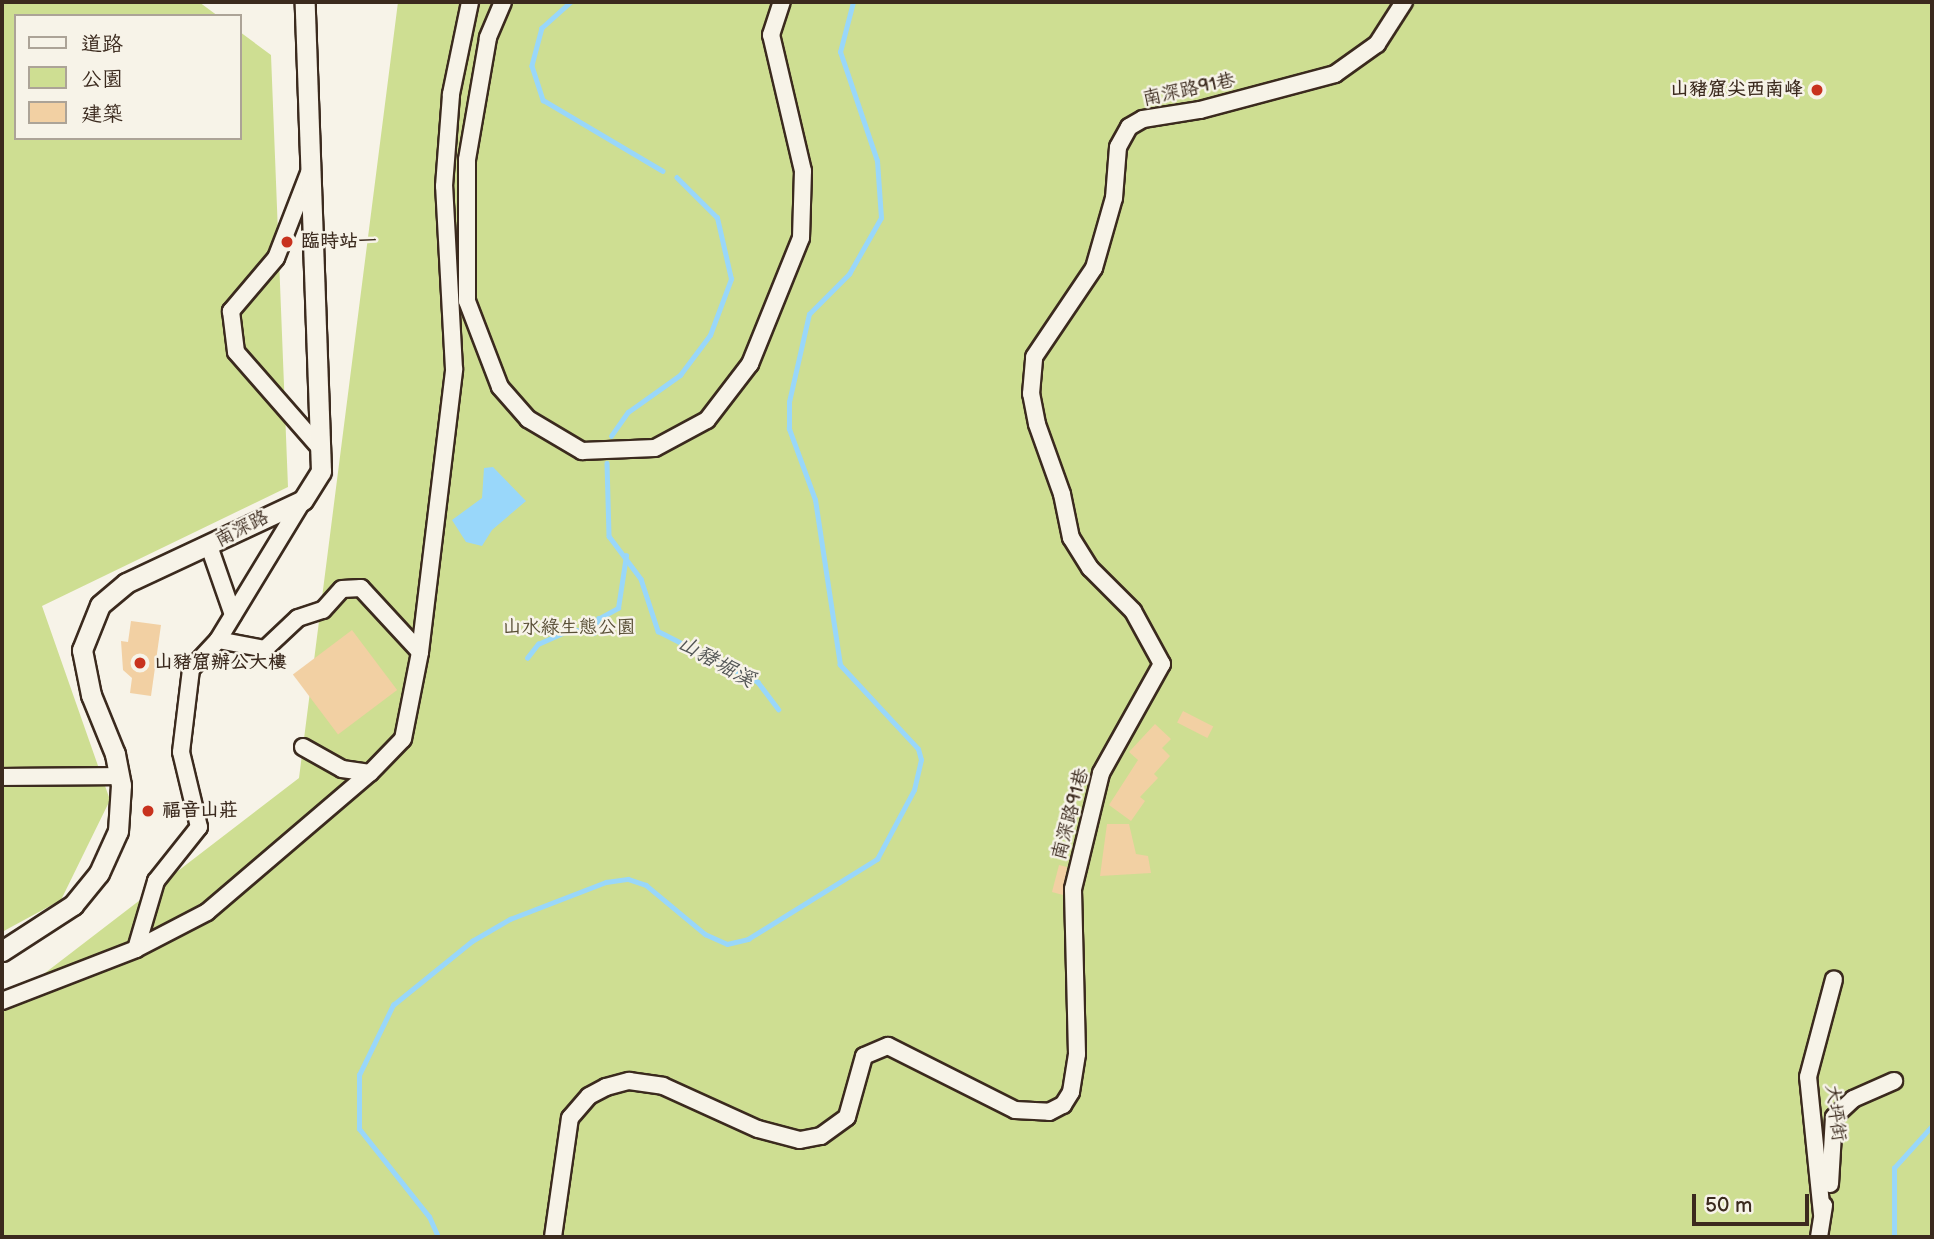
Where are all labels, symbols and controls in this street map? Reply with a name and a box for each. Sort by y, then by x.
legend [14,14,242,140]
text: 道路 [81,32,123,57]
text: 公園 [81,67,123,92]
street label: 南深路91巷 [1140,69,1238,111]
place label: 山豬窟尖西南峰 [1670,79,1803,101]
marker: 山豬窟尖西南峰 [1809,82,1825,98]
text: 建築 [81,102,123,127]
place label: 臨時站一 [301,231,377,253]
marker: 臨時站一 [279,234,295,250]
street label: 南深路 [211,506,273,552]
park label: 山水綠生態公園 [503,617,635,639]
water label: 山豬堀溪 [673,631,759,693]
place label: 山豬窟辦公大樓 [154,652,287,674]
marker: 山豬窟辦公大樓 [132,655,148,671]
street label: 南深路91巷 [1048,765,1094,863]
place label: 福音山莊 [162,800,238,822]
marker: 福音山莊 [140,803,156,819]
street label: 大坪街 [1820,1083,1850,1143]
scale bar [1696,1180,1813,1224]
text: 50 m [1705,1193,1752,1218]

